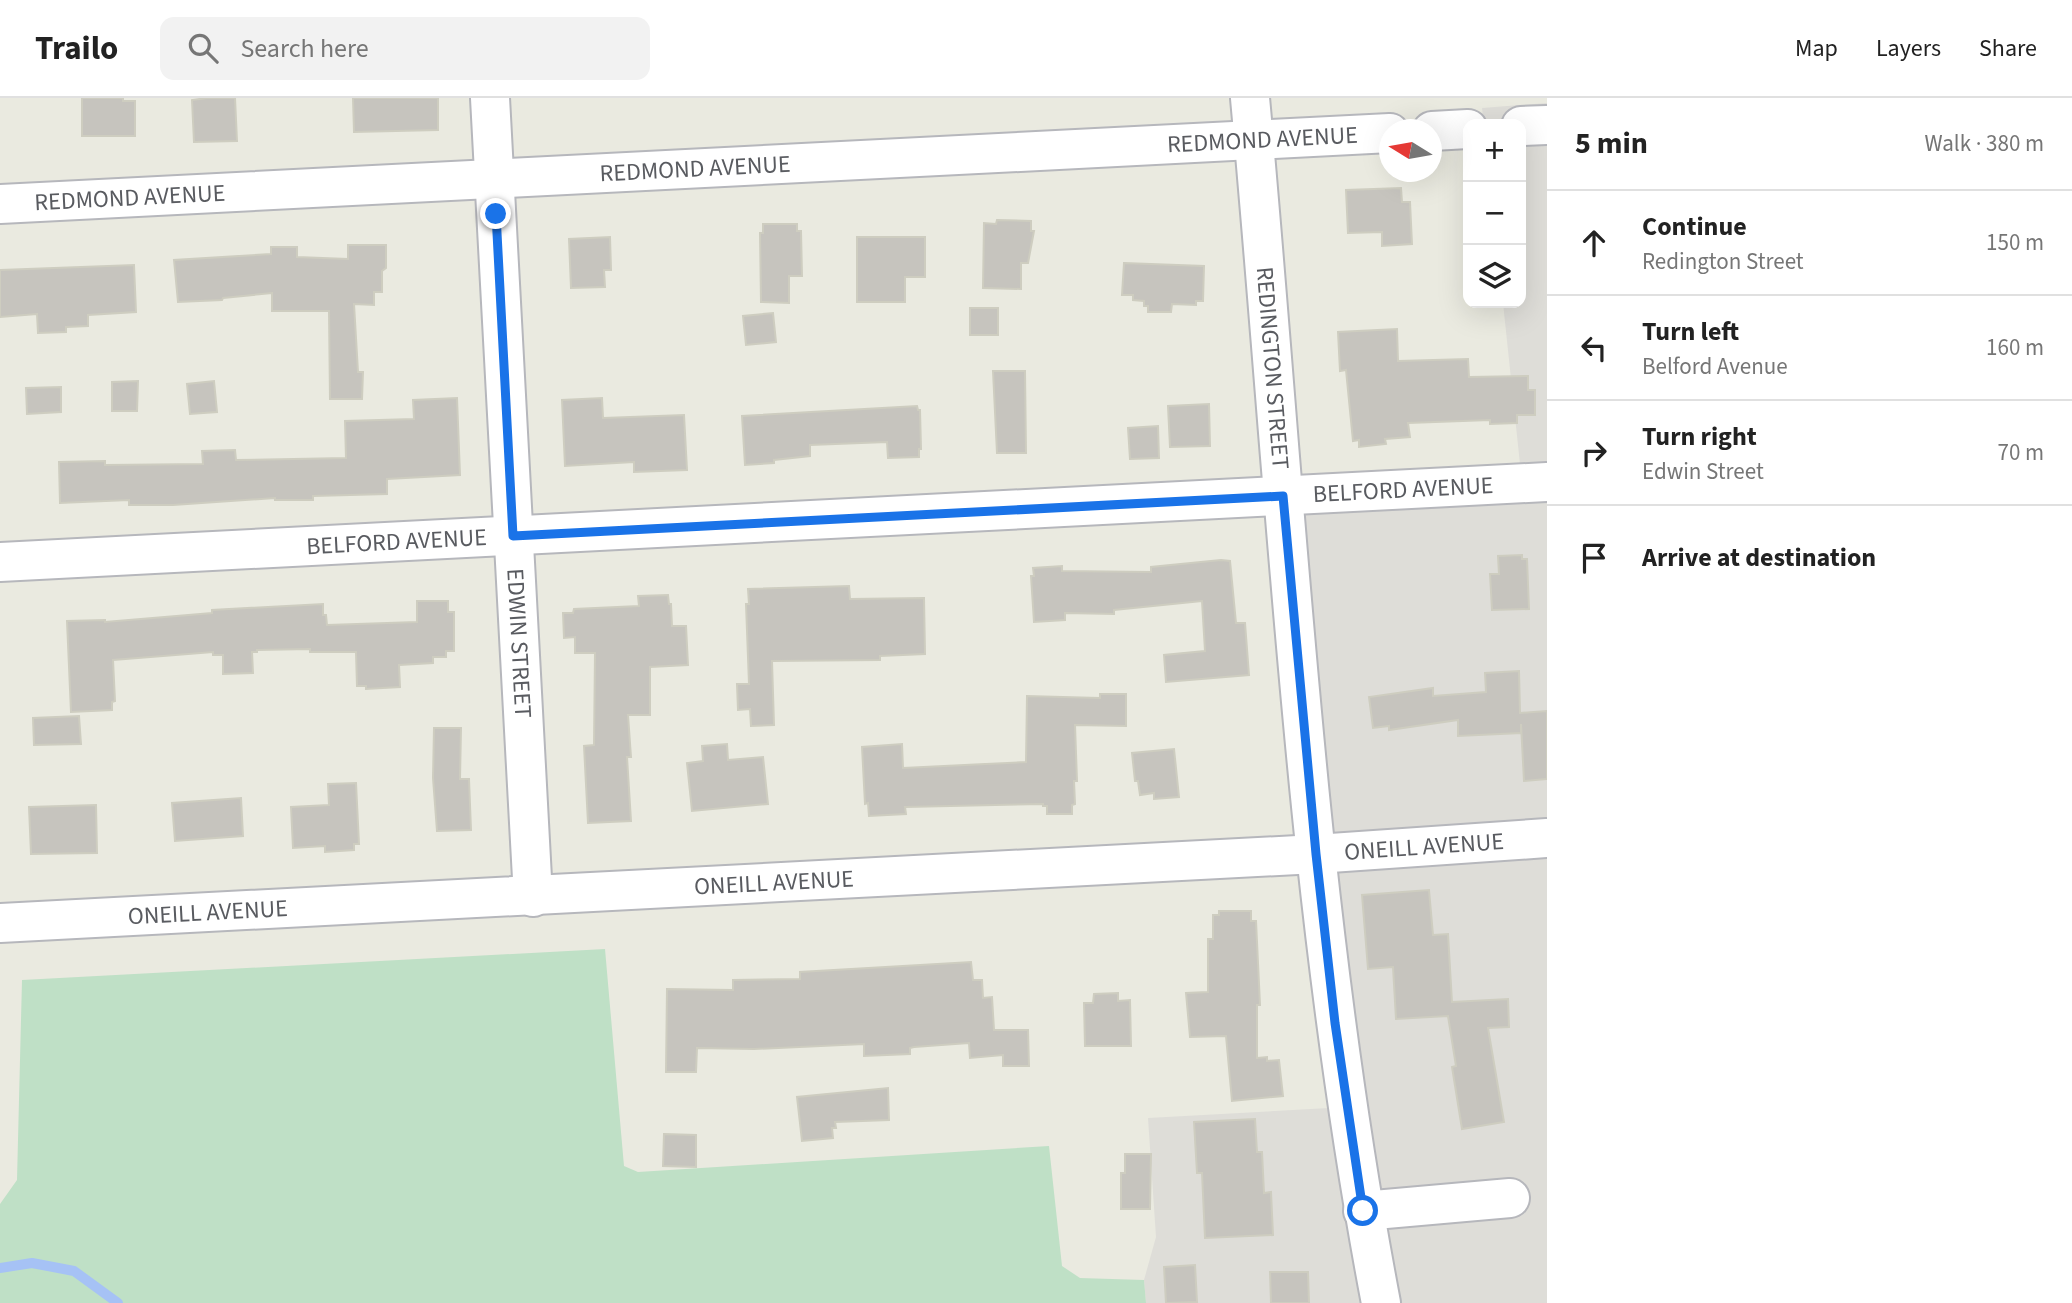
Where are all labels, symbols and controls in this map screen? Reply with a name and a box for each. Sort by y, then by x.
search box [160,17,650,80]
text: Trailo [35,25,118,72]
icon: search [184,29,222,67]
text: Search here [240,30,369,67]
text: Map [1795,31,1838,66]
text: Layers [1876,31,1941,66]
text: Share [1979,31,2037,66]
street label: REDMOND AVENUE [1166,117,1359,162]
north arrow [1379,119,1442,182]
map controls [1463,119,1526,308]
button: + [1463,119,1526,182]
text: 5 min [1575,122,1648,165]
text: Walk · 380 m [1925,127,2044,160]
street label: REDMOND AVENUE [599,146,791,191]
street label: REDMOND AVENUE [34,175,226,220]
button: − [1463,182,1526,245]
route end [480,198,511,229]
text: Continue [1642,208,1747,245]
icon: ahead [1575,224,1613,262]
text: 150 m [1986,226,2044,259]
button: layers [1463,245,1526,308]
text: Redington Street [1642,245,1804,278]
street label: REDINGTON STREET [1247,265,1298,471]
text: Turn left [1642,313,1739,350]
icon: left [1575,329,1613,367]
text: 160 m [1986,331,2044,364]
text: Belford Avenue [1642,350,1788,383]
text: Turn right [1642,418,1757,455]
icon: right [1575,434,1613,472]
text: 70 m [1997,436,2044,469]
text: Edwin Street [1642,455,1764,488]
street label: BELFORD AVENUE [1312,467,1494,512]
street label: BELFORD AVENUE [305,519,488,564]
icon: arrive [1575,539,1613,577]
text: Arrive at destination [1642,539,1876,576]
street label: EDWIN STREET [498,567,541,719]
street label: ONEILL AVENUE [1343,824,1505,870]
street label: ONEILL AVENUE [693,861,855,904]
street label: ONEILL AVENUE [127,890,289,934]
route start [1347,1195,1378,1226]

